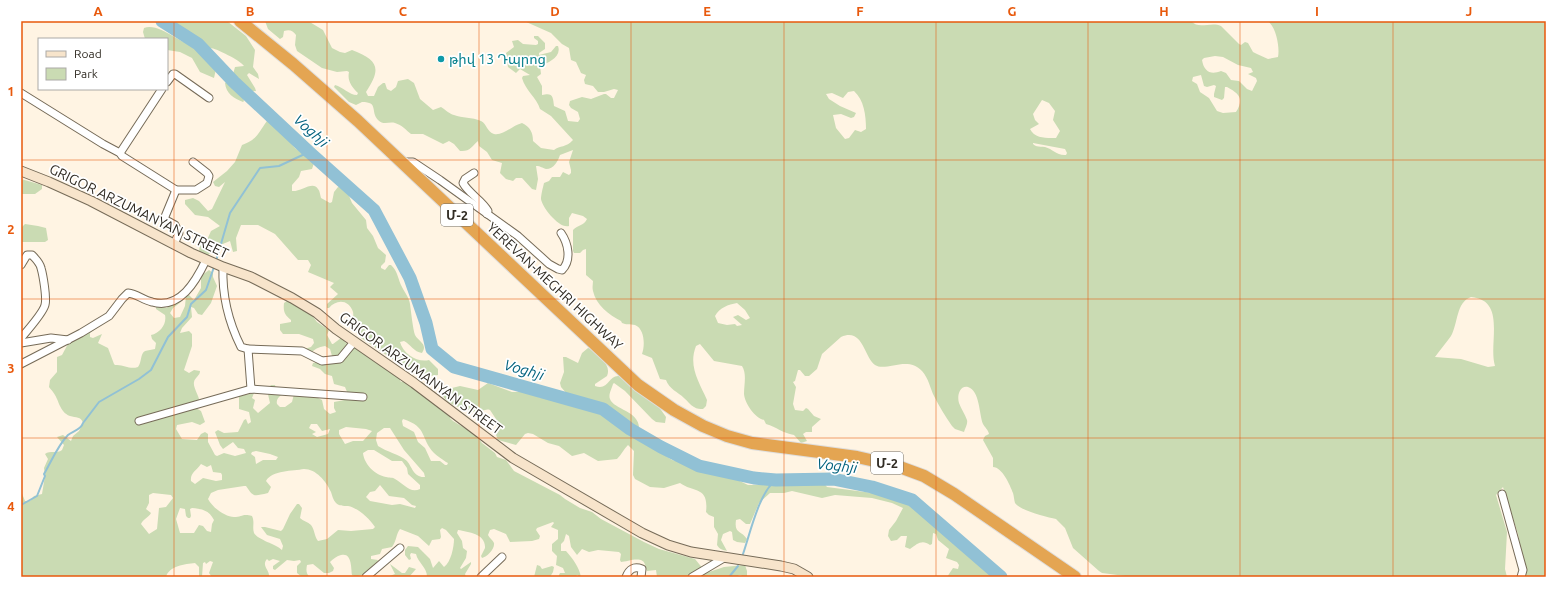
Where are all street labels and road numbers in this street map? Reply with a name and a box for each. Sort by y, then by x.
street label: GRIGOR ARZUMANYAN STREET [47,161,231,262]
road number: Մ-2 [441,204,473,226]
street label: YEREVAN-MEGHRI HIGHWAY [484,219,626,353]
street label: GRIGOR ARZUMANYAN STREET [337,309,506,438]
road number: Մ-2 [871,452,903,474]

